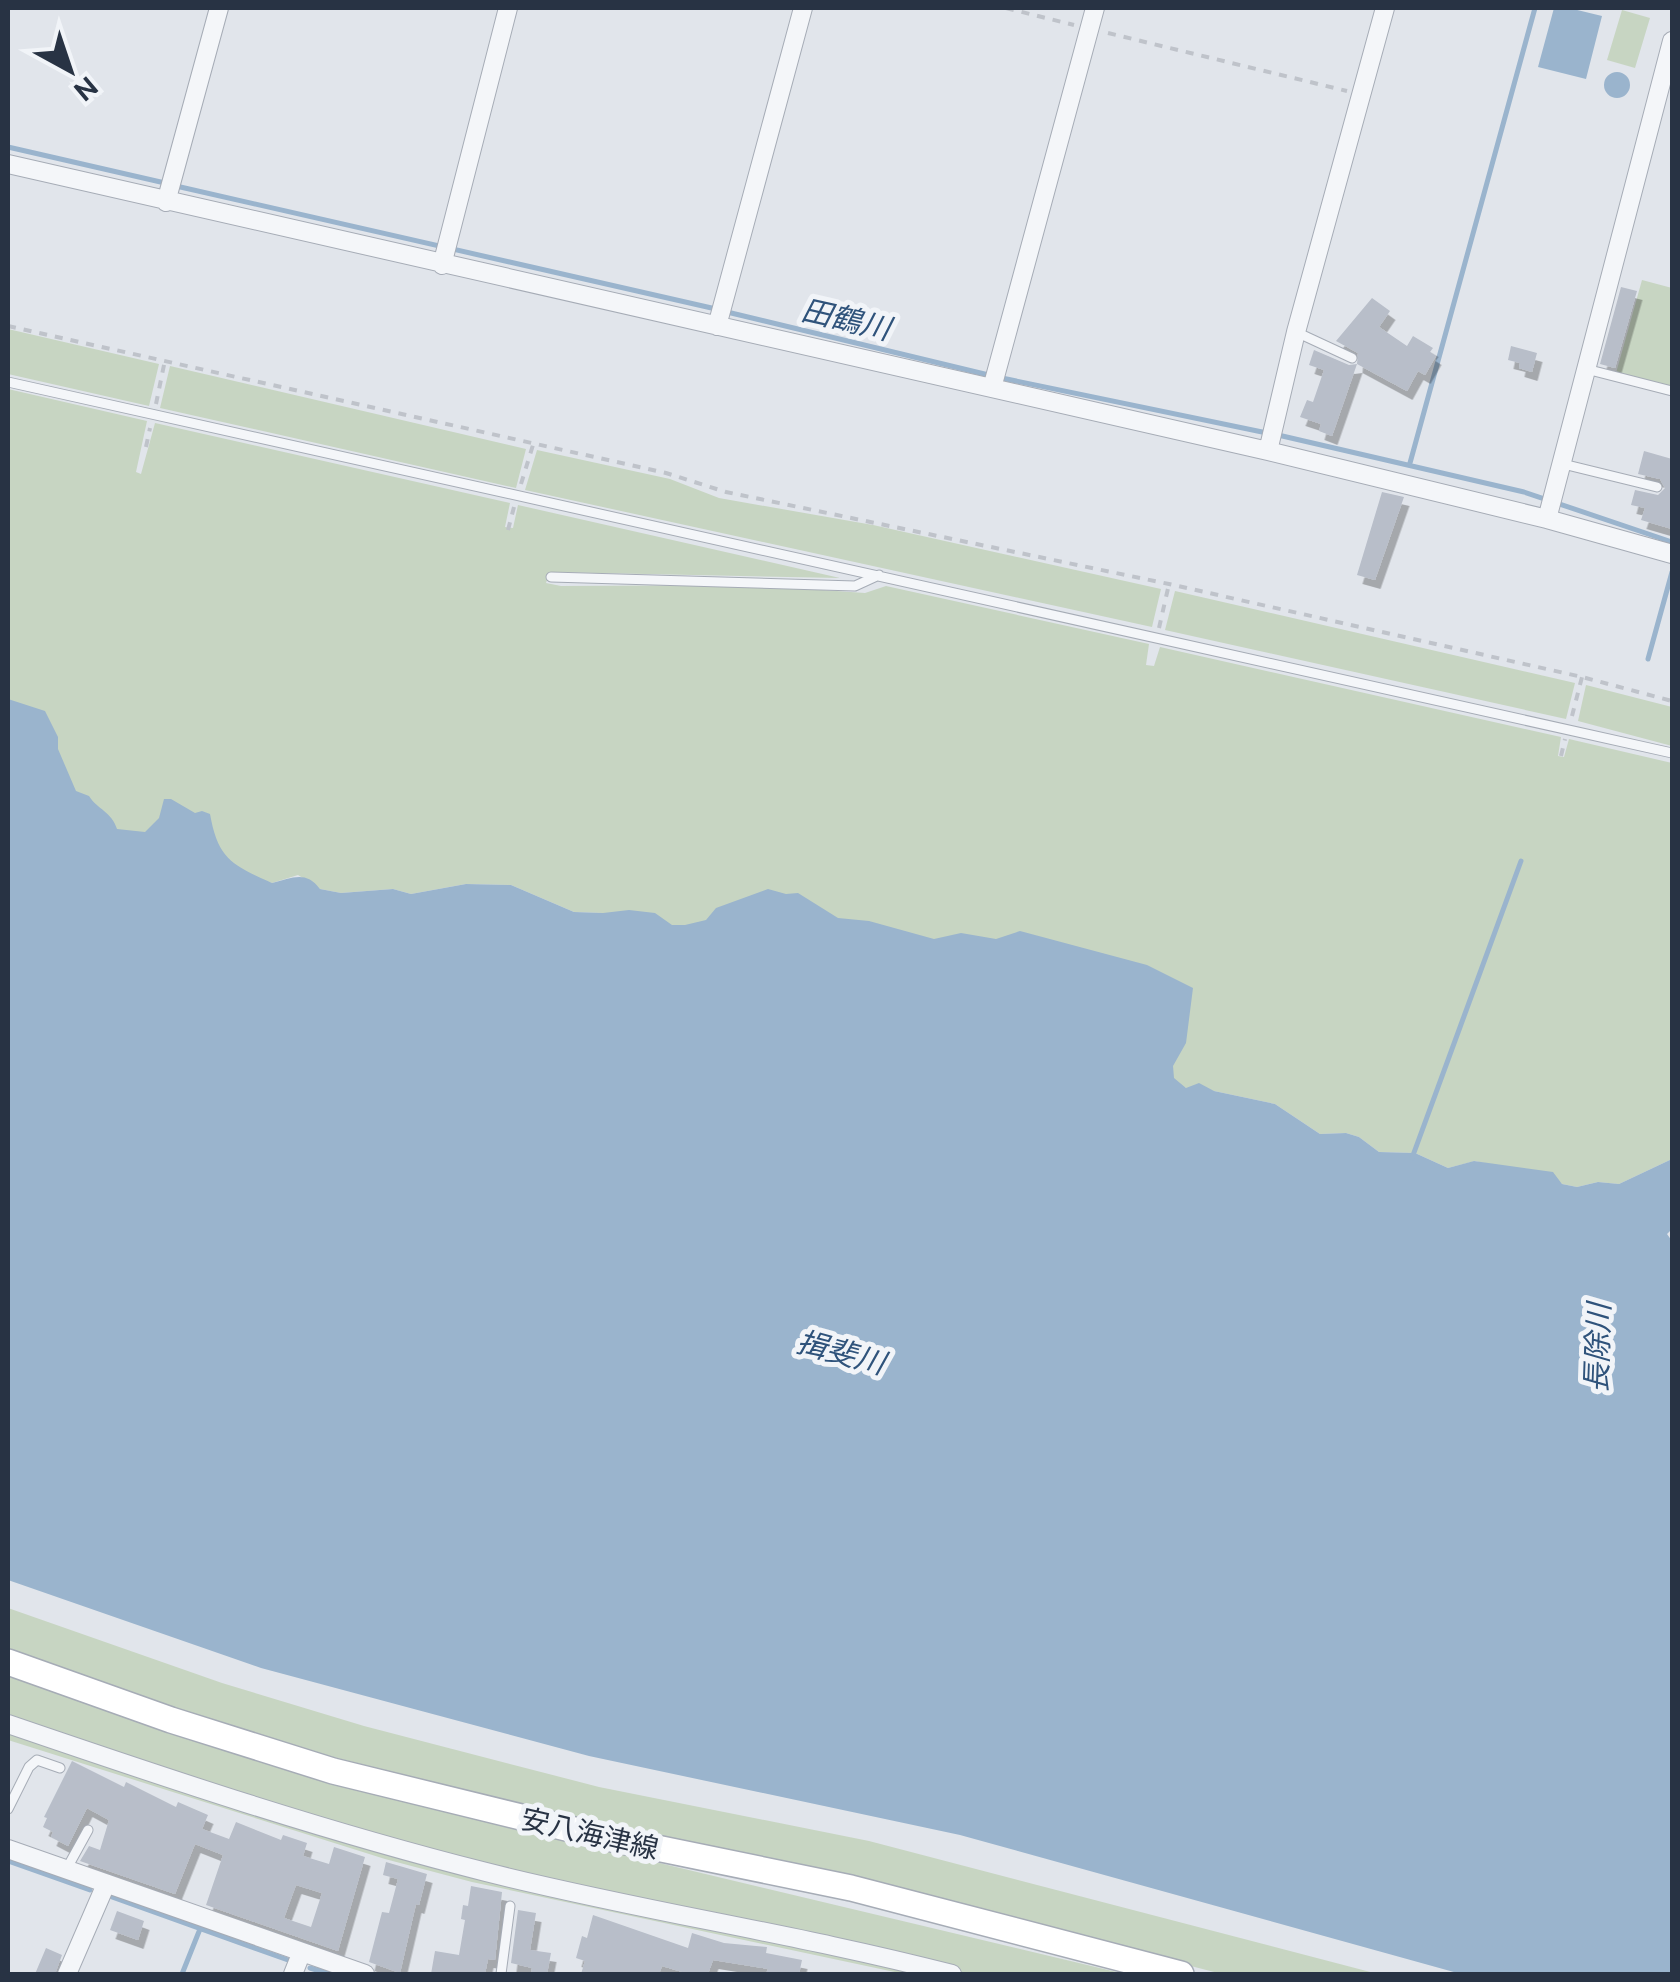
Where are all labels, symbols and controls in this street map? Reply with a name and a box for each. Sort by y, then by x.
north arrow [20,20,120,120]
text: N [68,71,104,108]
water label: 田鶴川 [798,292,897,346]
water label: 長除川 [1578,1299,1616,1394]
water label: 揖斐川 [793,1324,892,1381]
street label: 安八海津線 [518,1802,662,1864]

